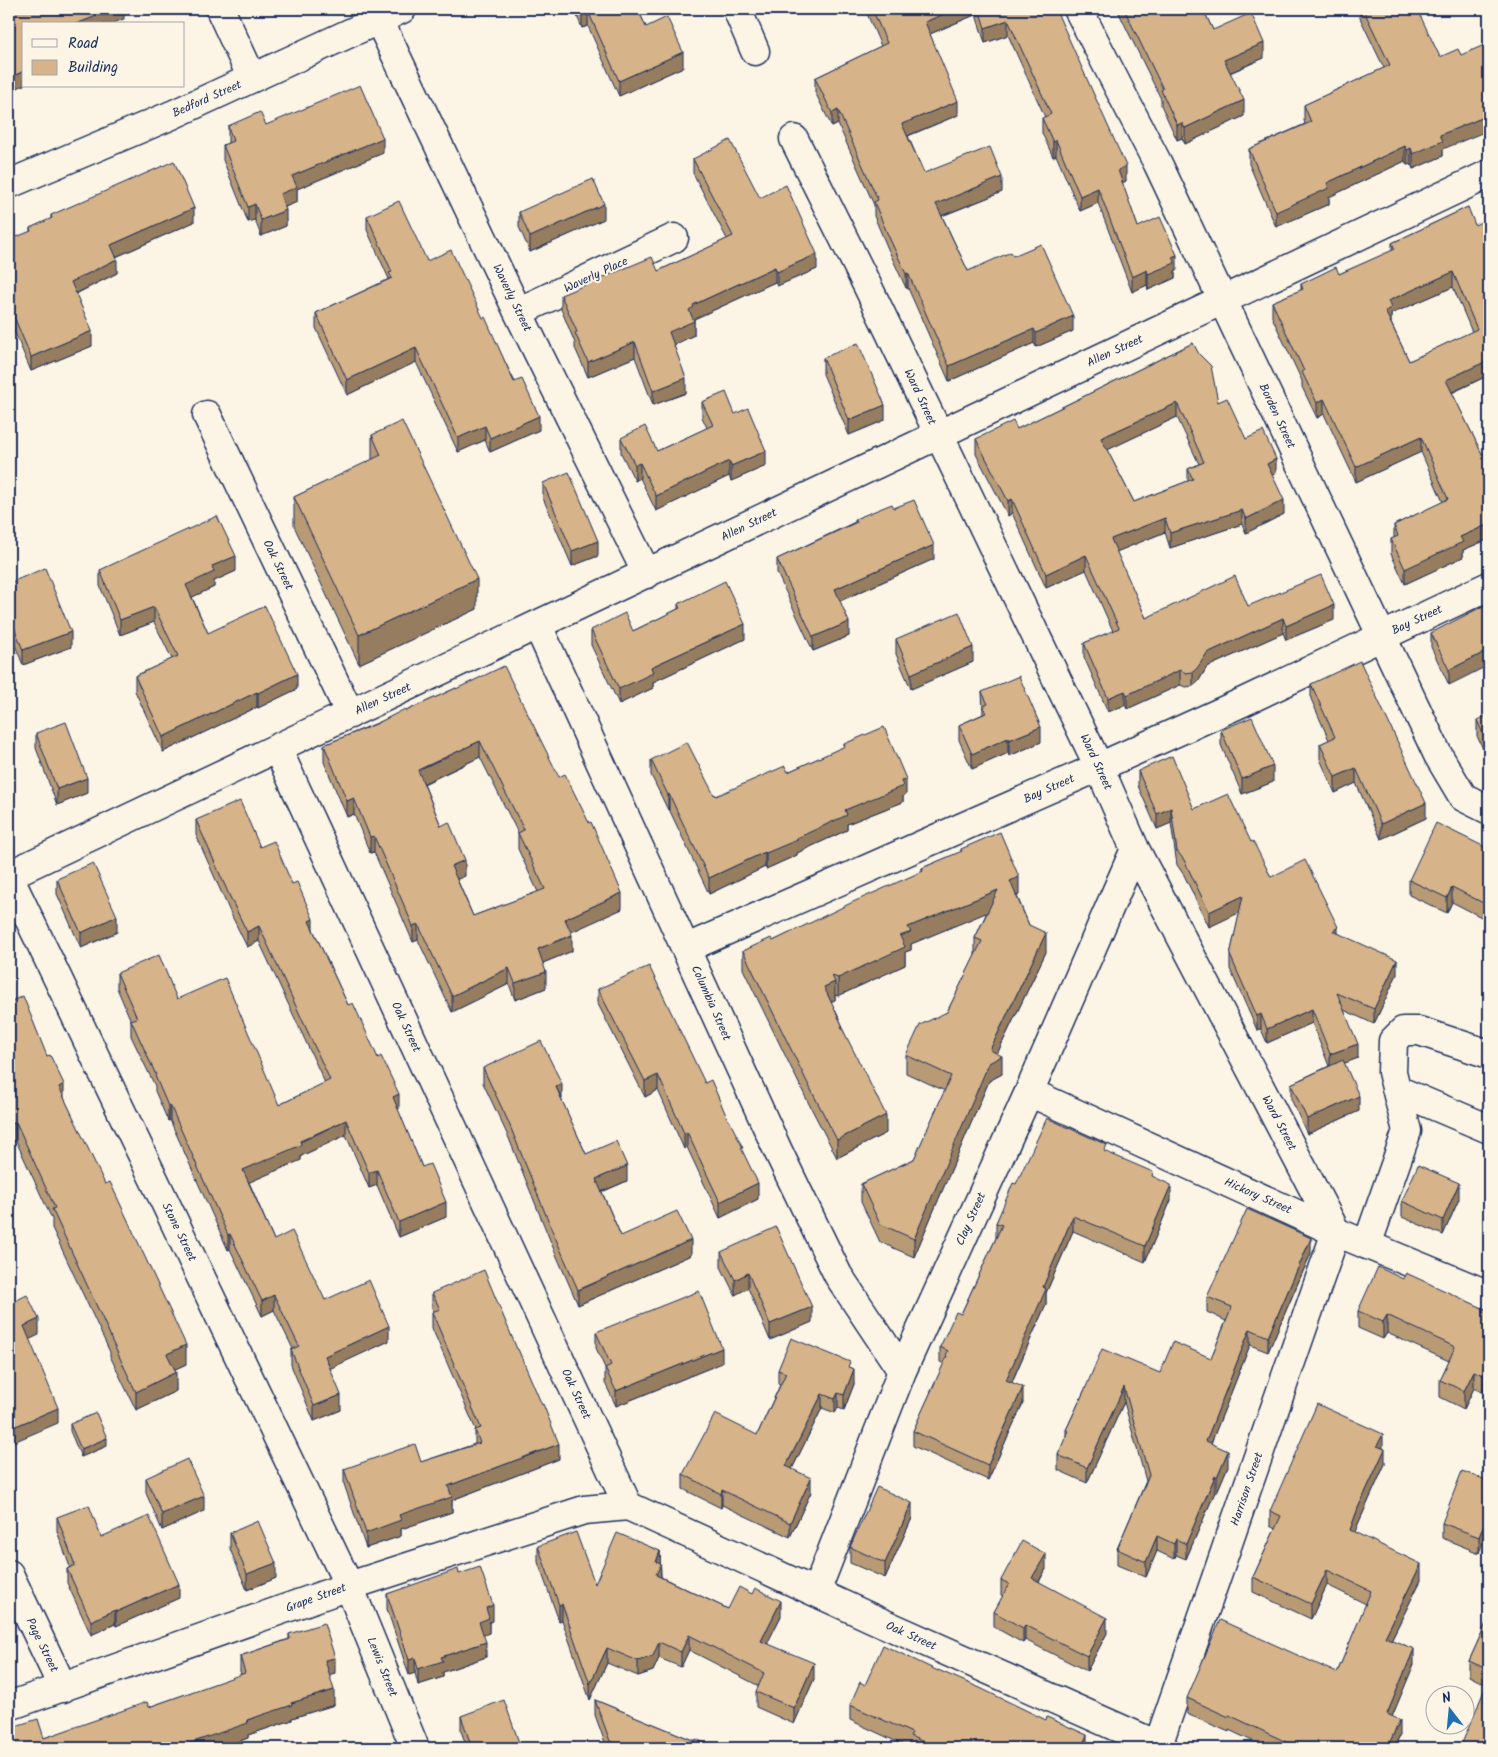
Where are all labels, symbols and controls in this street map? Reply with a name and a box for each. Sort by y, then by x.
legend [22,22,185,88]
text: Road [68,32,99,56]
text: Building [68,56,118,80]
street label: Bedford Street [169,75,245,123]
street label: Waverly Place [561,252,632,298]
street label: Waverly Street [487,261,537,335]
street label: Allen Street [1084,330,1147,372]
street label: Ward Street [899,366,941,429]
street label: Borden Street [1254,380,1301,452]
street label: Allen Street [718,503,781,547]
street label: Oak Street [258,537,298,594]
street label: Bay Street [1388,600,1446,640]
street label: Allen Street [352,678,415,720]
street label: Ward Street [1075,731,1117,794]
street label: Bay Street [1020,769,1078,809]
street label: Columbia Street [686,962,736,1044]
street label: Oak Street [386,999,426,1056]
street label: Ward Street [1256,1092,1302,1154]
street label: Hickory Street [1221,1173,1295,1219]
street label: Clay Street [951,1189,991,1249]
street label: Stone Street [157,1199,202,1265]
street label: Oak Street [556,1366,596,1423]
street label: Harrison Street [1226,1449,1269,1528]
street label: Grape Street [283,1578,349,1618]
street label: Page Street [21,1615,64,1676]
street label: Oak Street [883,1616,940,1656]
street label: Lewis Street [361,1634,403,1700]
north arrow [1426,1684,1476,1734]
text: N [1439,1687,1454,1710]

